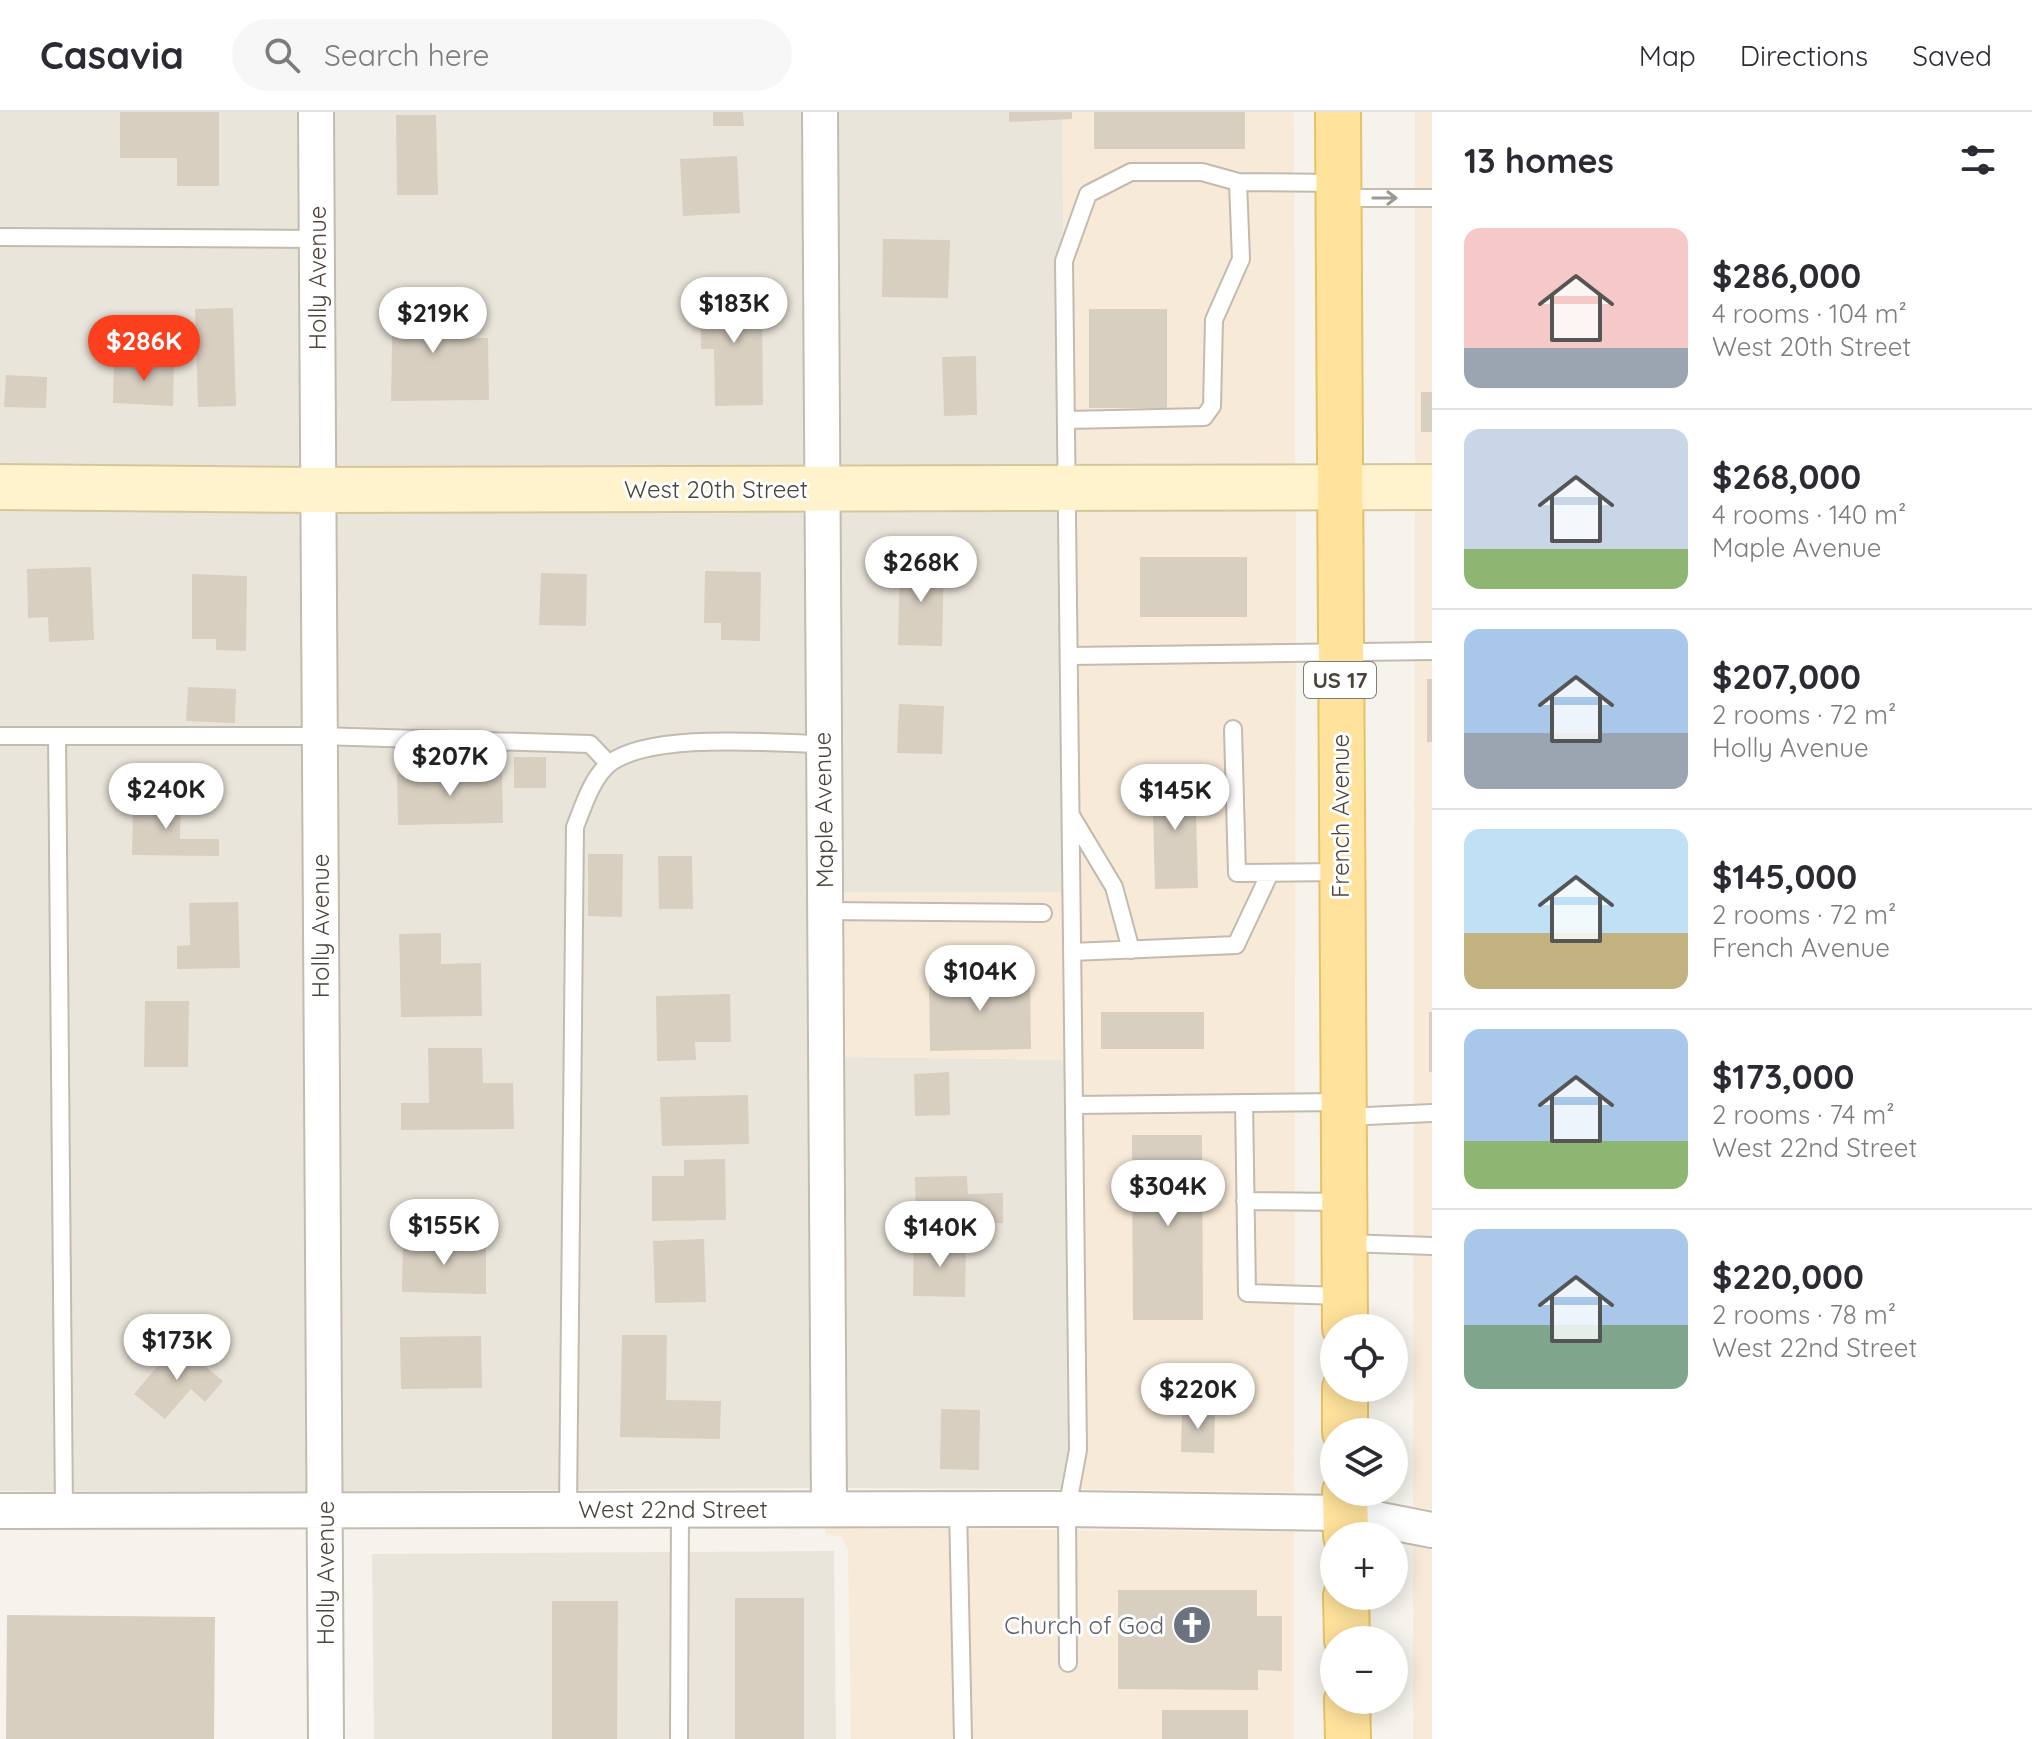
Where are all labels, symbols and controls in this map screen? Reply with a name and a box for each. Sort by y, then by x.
search box [232,19,792,91]
text: Casavia [40,31,184,79]
icon: search [260,33,304,77]
text: Search here [324,36,490,74]
text: Map [1639,38,1696,73]
text: Directions [1740,38,1868,73]
text: Saved [1912,38,1992,73]
icon: filters [1956,138,2000,182]
text: 13 homes [1464,139,1614,182]
one-way arrow [1371,190,1398,206]
street label: Holly Avenue [302,206,332,350]
text: $286,000 [1712,254,1861,297]
icon: home [1528,260,1624,356]
pin: $183K [678,277,790,345]
text: $183K [699,286,769,319]
pin: $219K [377,287,489,355]
text: $219K [397,296,469,329]
text: 4 rooms · 104 m² [1712,297,1907,330]
pin: $286K [88,315,200,383]
text: $286K [106,324,182,357]
text: West 20th Street [1712,330,1911,363]
text: $268,000 [1712,455,1861,498]
icon: home [1528,461,1624,557]
street label: West 20th Street [624,474,808,504]
text: 4 rooms · 140 m² [1712,498,1906,531]
text: Maple Avenue [1712,531,1881,564]
pin: $268K [865,536,977,604]
text: $268K [883,545,959,578]
text: $207,000 [1712,655,1861,698]
icon: home [1528,661,1624,757]
road number: US 17 [1304,662,1376,698]
text: 2 rooms · 72 m² [1712,698,1896,731]
pin: $207K [394,730,506,798]
text: Holly Avenue [1712,731,1869,764]
street label: Maple Avenue [807,732,839,888]
street label: French Avenue [1325,734,1355,898]
text: $207K [412,739,488,772]
pin: $240K [110,763,222,831]
pin: $145K [1119,764,1231,832]
text: $240K [127,772,205,805]
text: $145K [1139,773,1211,806]
street label: Holly Avenue [305,854,335,998]
text: $145,000 [1712,855,1857,898]
icon: home [1528,861,1624,957]
text: 2 rooms · 72 m² [1712,898,1896,931]
text: French Avenue [1712,931,1890,964]
pin: $104K [924,945,1036,1013]
text: $104K [943,954,1017,987]
text: $173,000 [1712,1055,1854,1098]
icon: home [1528,1061,1624,1157]
text: 2 rooms · 74 m² [1712,1098,1895,1131]
text: West 22nd Street [1712,1131,1917,1164]
pin: $304K [1112,1160,1224,1228]
text: $304K [1129,1169,1207,1202]
pin: $155K [388,1199,500,1267]
pin: $140K [884,1201,996,1269]
text: $155K [408,1208,480,1241]
text: $140K [903,1210,977,1243]
text: $220,000 [1712,1255,1864,1298]
icon: home [1528,1261,1624,1357]
text: 2 rooms · 78 m² [1712,1298,1896,1331]
pin: $173K [121,1314,233,1382]
map controls [1320,1314,1408,1714]
button: locate [1320,1314,1408,1402]
text: $173K [142,1323,212,1356]
text: West 22nd Street [1712,1331,1917,1364]
pin: $220K [1142,1363,1254,1431]
text: $220K [1159,1372,1237,1405]
button: layers [1320,1418,1408,1506]
street label: West 22nd Street [578,1494,768,1524]
street label: Holly Avenue [310,1501,340,1645]
button: + [1320,1522,1408,1610]
church icon: Church of God [1171,1604,1213,1646]
place label: Church of God [1004,1610,1164,1640]
button: − [1320,1626,1408,1714]

